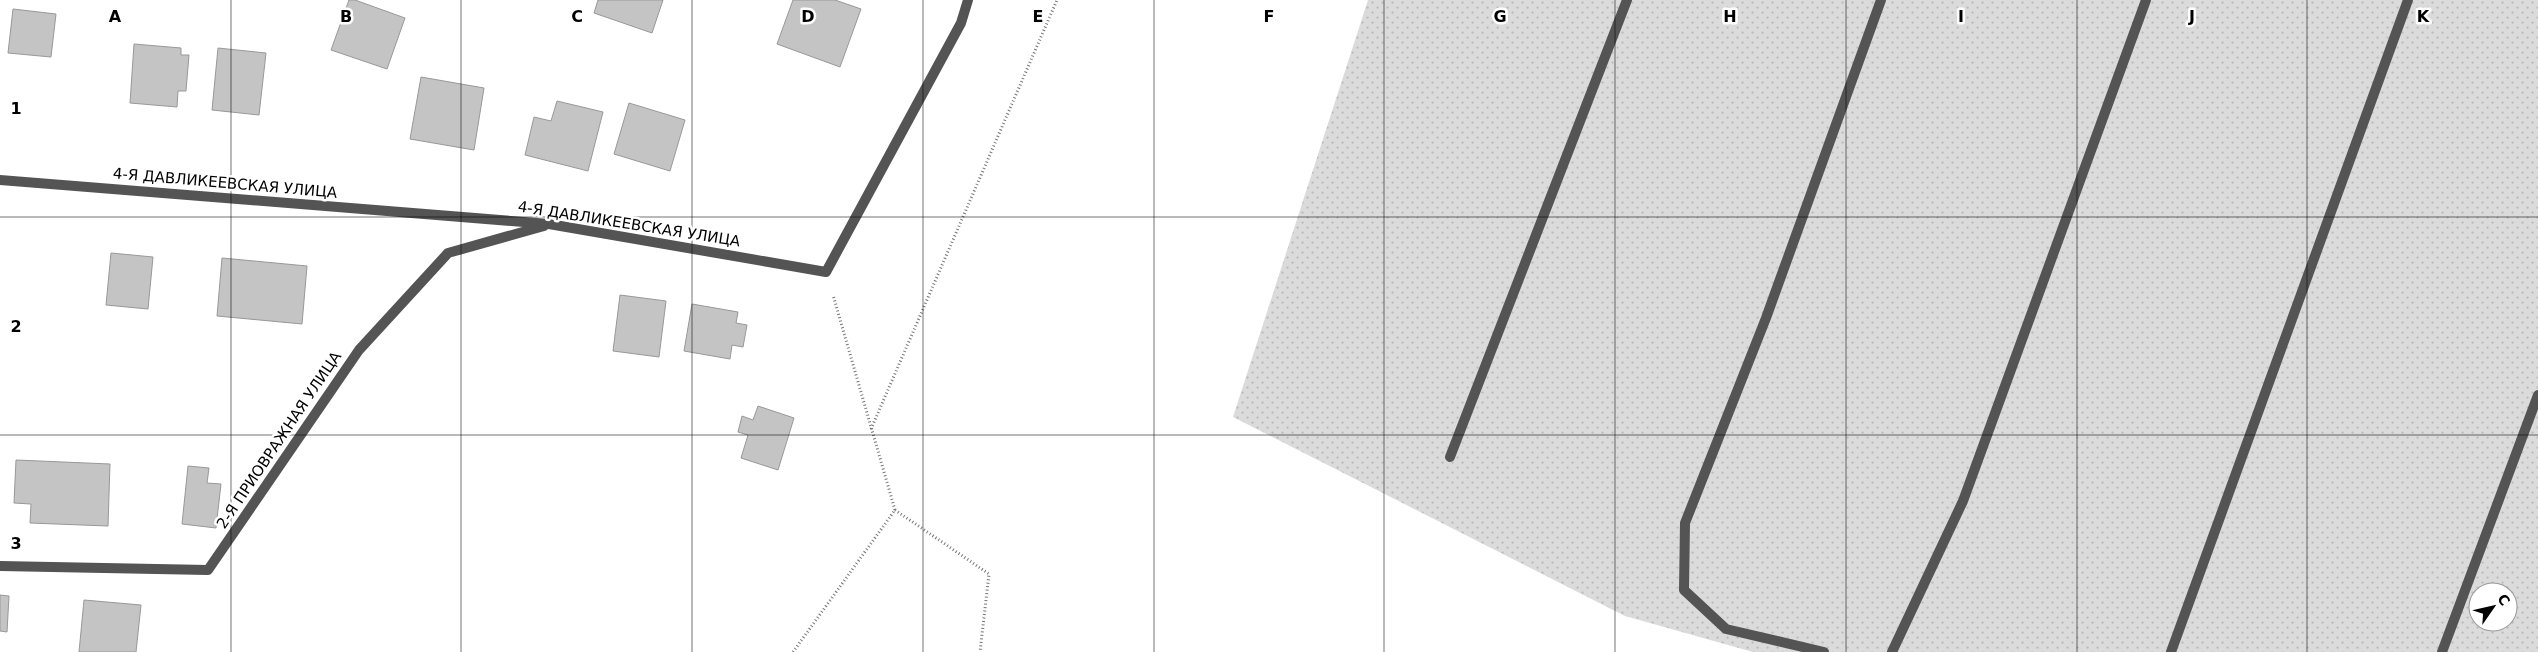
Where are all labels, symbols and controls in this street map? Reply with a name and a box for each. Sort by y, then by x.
text: A [109,7,122,26]
text: B [340,7,352,26]
text: C [571,7,583,26]
text: D [801,7,815,26]
text: E [1033,7,1043,26]
text: F [1264,7,1274,26]
text: G [1493,7,1507,26]
text: H [1723,7,1737,26]
text: I [1958,7,1964,26]
text: J [2188,7,2195,26]
text: K [2417,7,2430,26]
text: 1 [10,99,22,118]
street label: 4-Я ДАВЛИКЕЕВСКАЯ УЛИЦА [112,164,339,202]
street label: 4-Я ДАВЛИКЕЕВСКАЯ УЛИЦА [517,198,742,251]
text: 2 [10,317,22,336]
street label: 2-Я ПРИОВРАЖНАЯ УЛИЦА [213,348,345,532]
text: 3 [10,534,22,553]
north arrow [2468,582,2518,632]
text: С [2494,591,2513,608]

